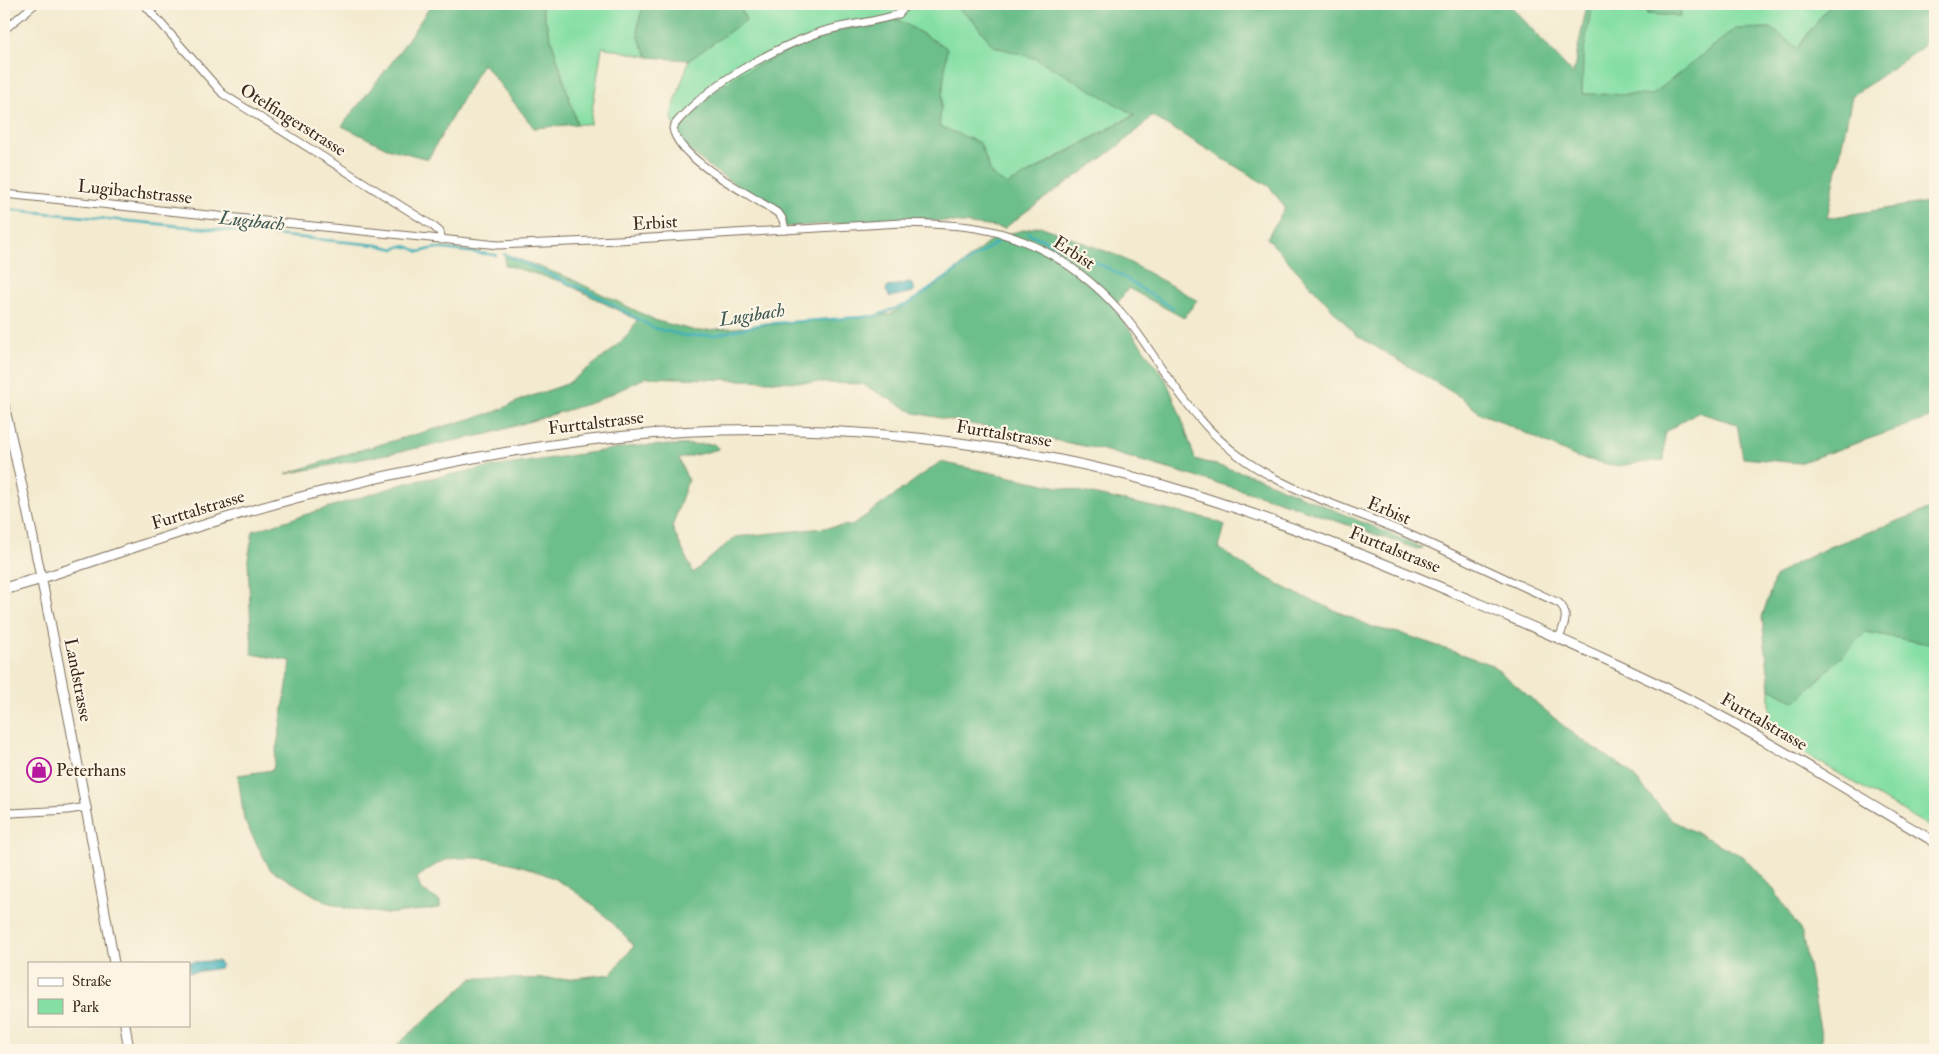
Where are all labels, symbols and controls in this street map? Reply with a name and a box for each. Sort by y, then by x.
street label: Otelfingerstrasse [236,78,351,162]
street label: Lugibachstrasse [77,175,194,209]
water label: Lugibach [217,205,286,236]
street label: Erbist [632,210,678,236]
street label: Erbist [1049,231,1099,275]
water label: Lugibach [716,298,787,332]
street label: Furttalstrasse [547,406,646,440]
street label: Furttalstrasse [955,415,1054,453]
street label: Furttalstrasse [148,485,248,535]
street label: Erbist [1364,492,1414,530]
street label: Furttalstrasse [1346,521,1445,579]
street label: Landstrasse [59,636,97,724]
street label: Furttalstrasse [1716,688,1812,756]
shop icon: Peterhans [26,757,52,783]
place label: Peterhans [56,759,126,782]
legend [28,962,190,1026]
text: Straße [72,972,111,991]
text: Park [72,998,99,1017]

